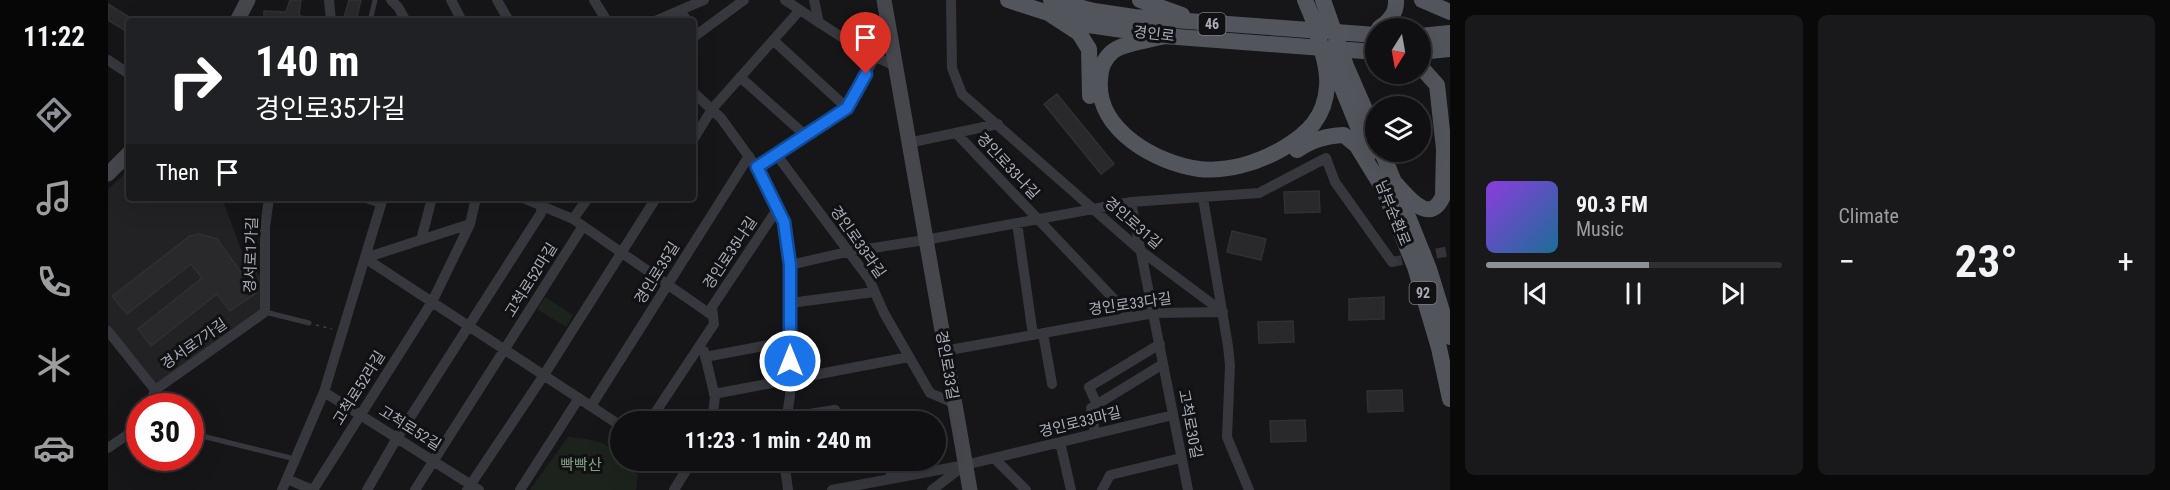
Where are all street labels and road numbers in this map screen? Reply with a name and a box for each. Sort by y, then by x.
road number: 46 [1198,13,1226,35]
street label: 경인로 [1132,23,1176,45]
street label: 경인로33나길 [973,129,1043,203]
street label: 남부순환로 [1372,178,1414,248]
street label: 경인로31길 [1101,193,1165,253]
street label: 경인로33라길 [827,203,889,281]
street label: 경인로35나길 [699,213,761,293]
street label: 경서로1가길 [241,217,261,293]
street label: 경인로35길 [631,239,683,307]
street label: 고척로52마길 [501,240,561,320]
road number: 92 [1410,282,1436,304]
street label: 경인로33다길 [1087,289,1173,319]
street label: 경서로7가길 [158,315,230,373]
street label: 경인로33길 [932,329,962,401]
street label: 고척로52라길 [329,348,389,428]
street label: 고척로30길 [1174,388,1206,460]
street label: 고척로52길 [376,402,444,454]
street label: 경인로33마길 [1037,403,1123,441]

